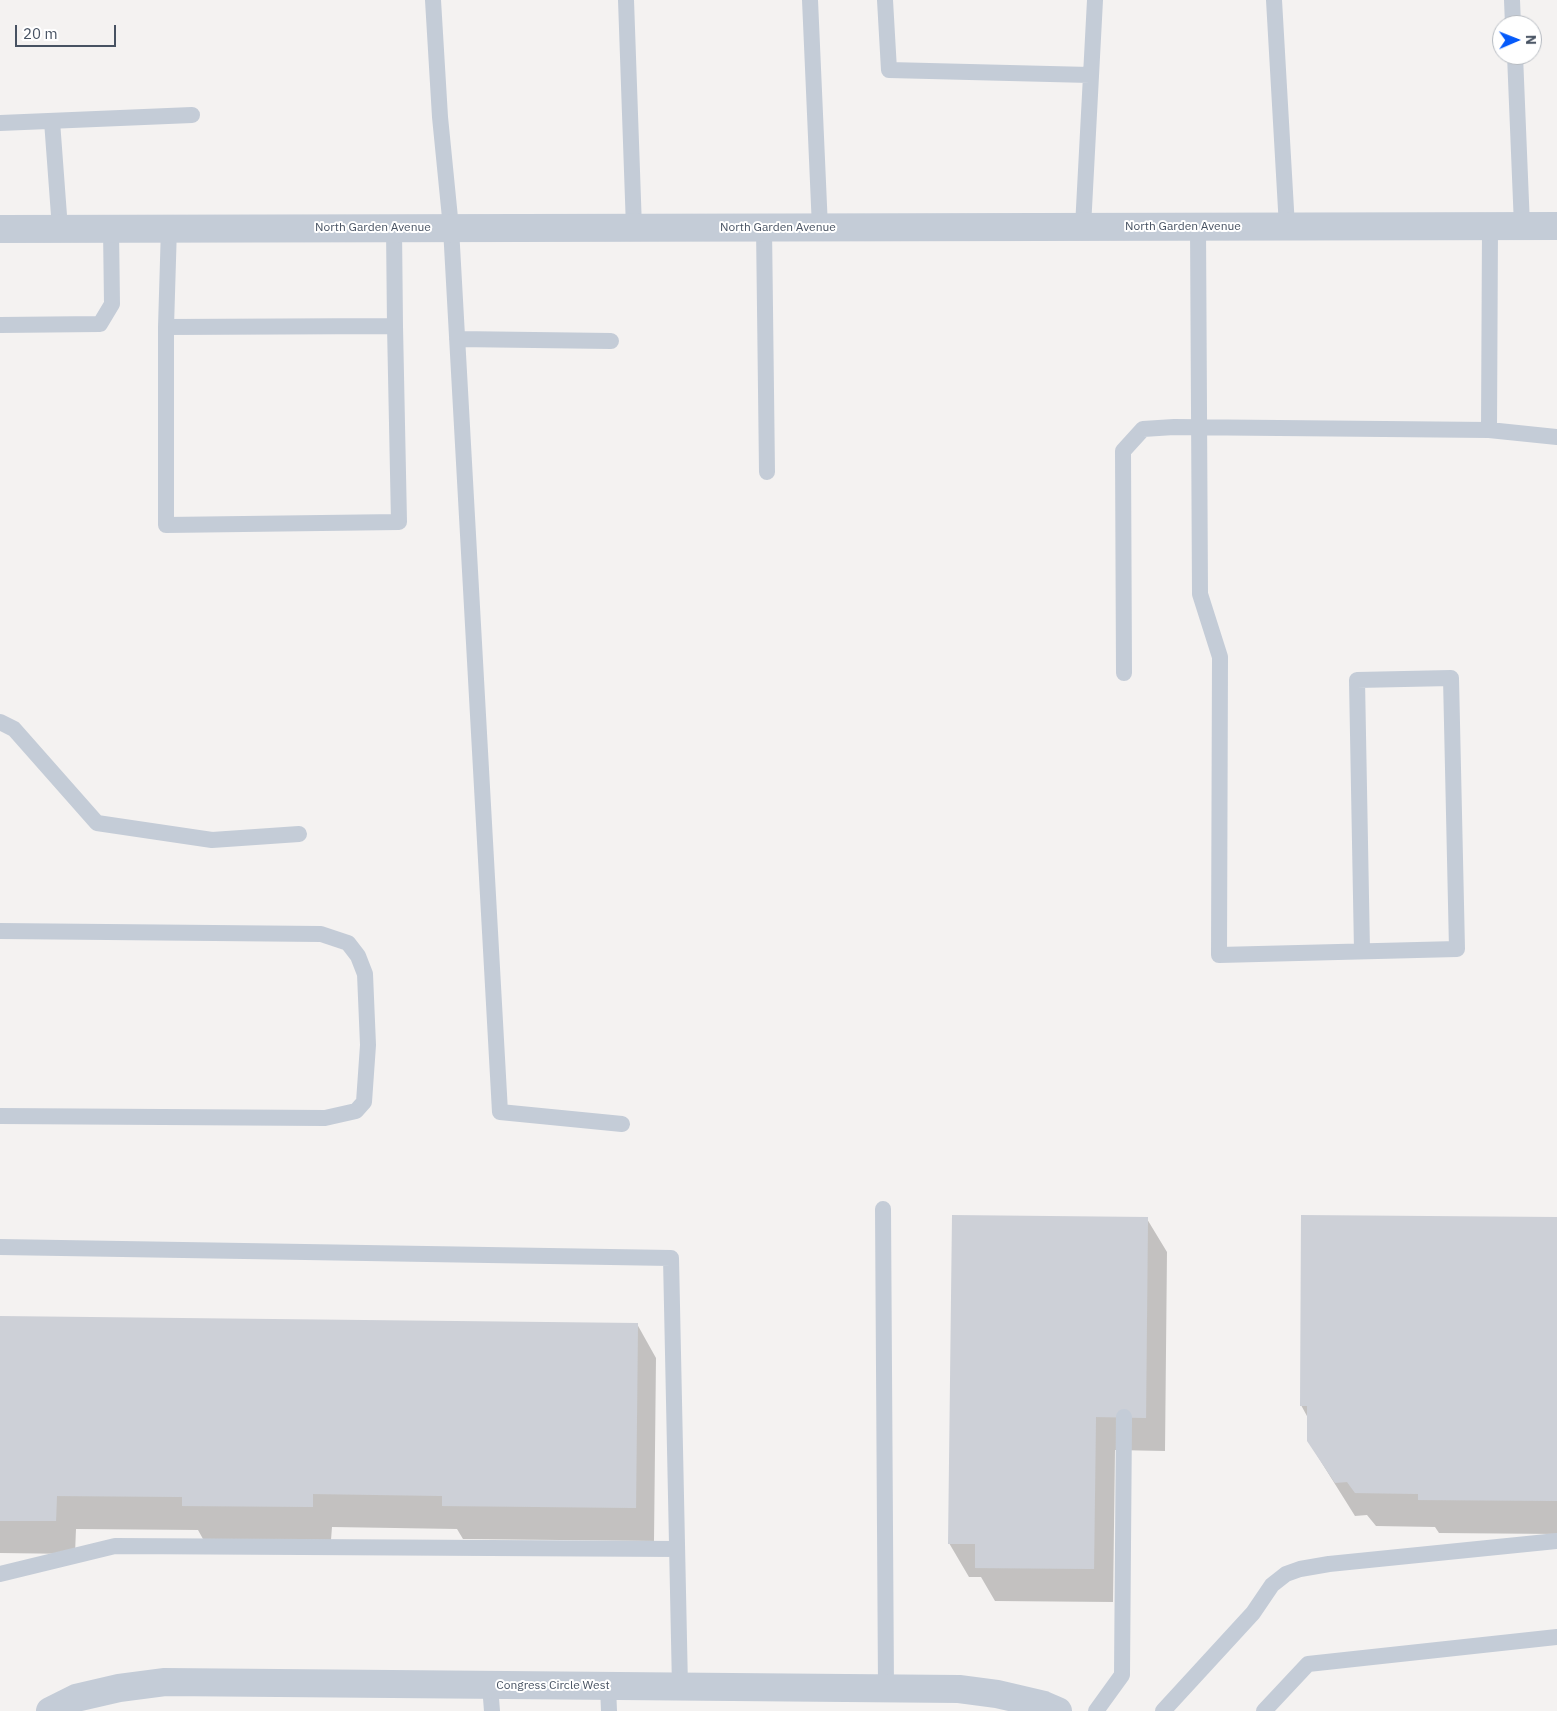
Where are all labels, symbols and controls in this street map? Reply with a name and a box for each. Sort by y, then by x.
scale bar [18,15,119,47]
north arrow [1492,15,1542,65]
text: 20 m [23,24,58,43]
text: N [1522,35,1540,45]
street label: North Garden Avenue [1125,220,1241,234]
street label: North Garden Avenue [315,221,431,235]
street label: North Garden Avenue [720,221,836,235]
street label: Congress Circle West [496,1679,610,1693]

